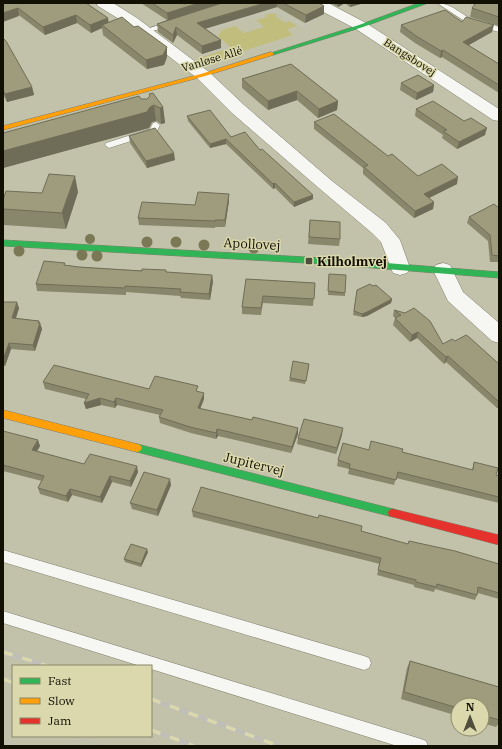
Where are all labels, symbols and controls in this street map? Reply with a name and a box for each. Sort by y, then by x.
street label: Bangsbovej [381,35,439,79]
street label: Vanløse Allé [180,43,244,75]
street label: Apollovej [223,234,281,254]
place label: Kilholmvej [317,253,387,270]
marker: Kilholmvej [304,256,314,266]
street label: Jupitervej [222,448,286,480]
legend [12,665,152,737]
text: Fast [48,673,72,688]
text: Slow [48,693,75,708]
north arrow [450,697,490,737]
text: N [466,700,475,714]
text: Jam [48,713,72,728]

